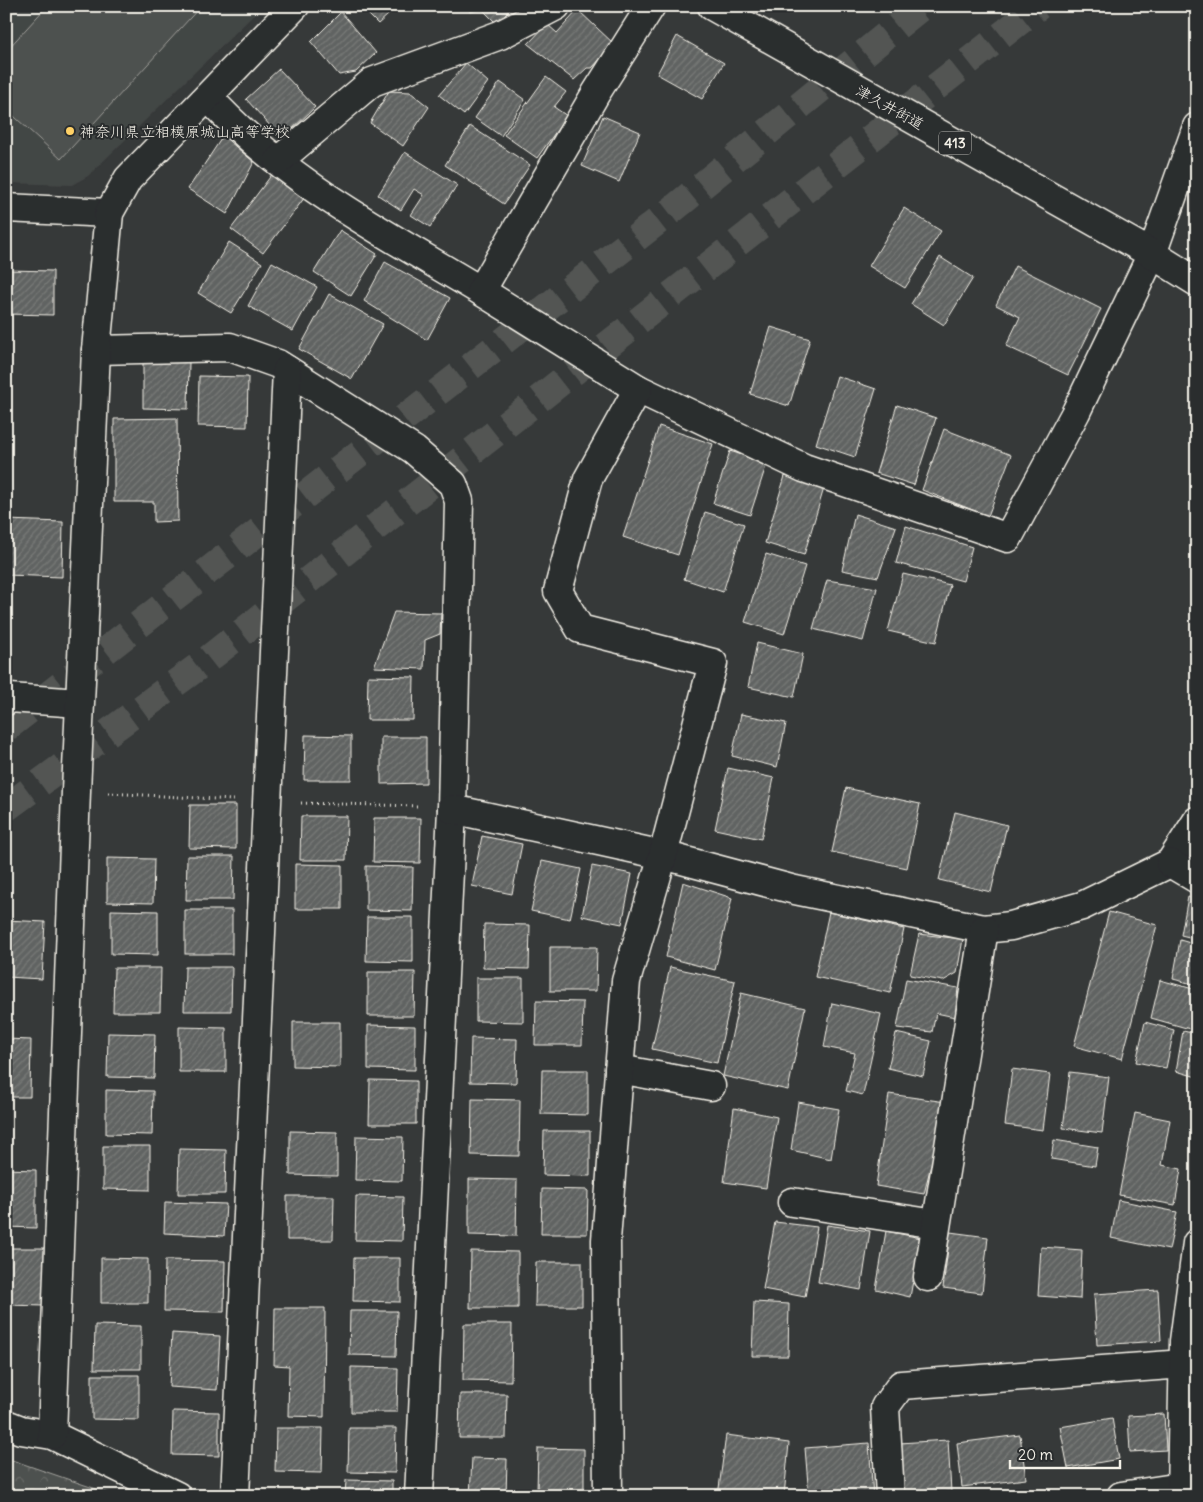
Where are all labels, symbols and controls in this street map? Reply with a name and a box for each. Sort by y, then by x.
street label: 津久井街道 [853,81,927,133]
place label: 神奈川県立相模原城山高等学校 [80,122,290,141]
marker: 神奈川県立相模原城山高等学校 [64,125,76,137]
road number: 413 [939,132,971,154]
scale bar [1010,1437,1120,1469]
text: 20 m [1018,1445,1053,1464]

